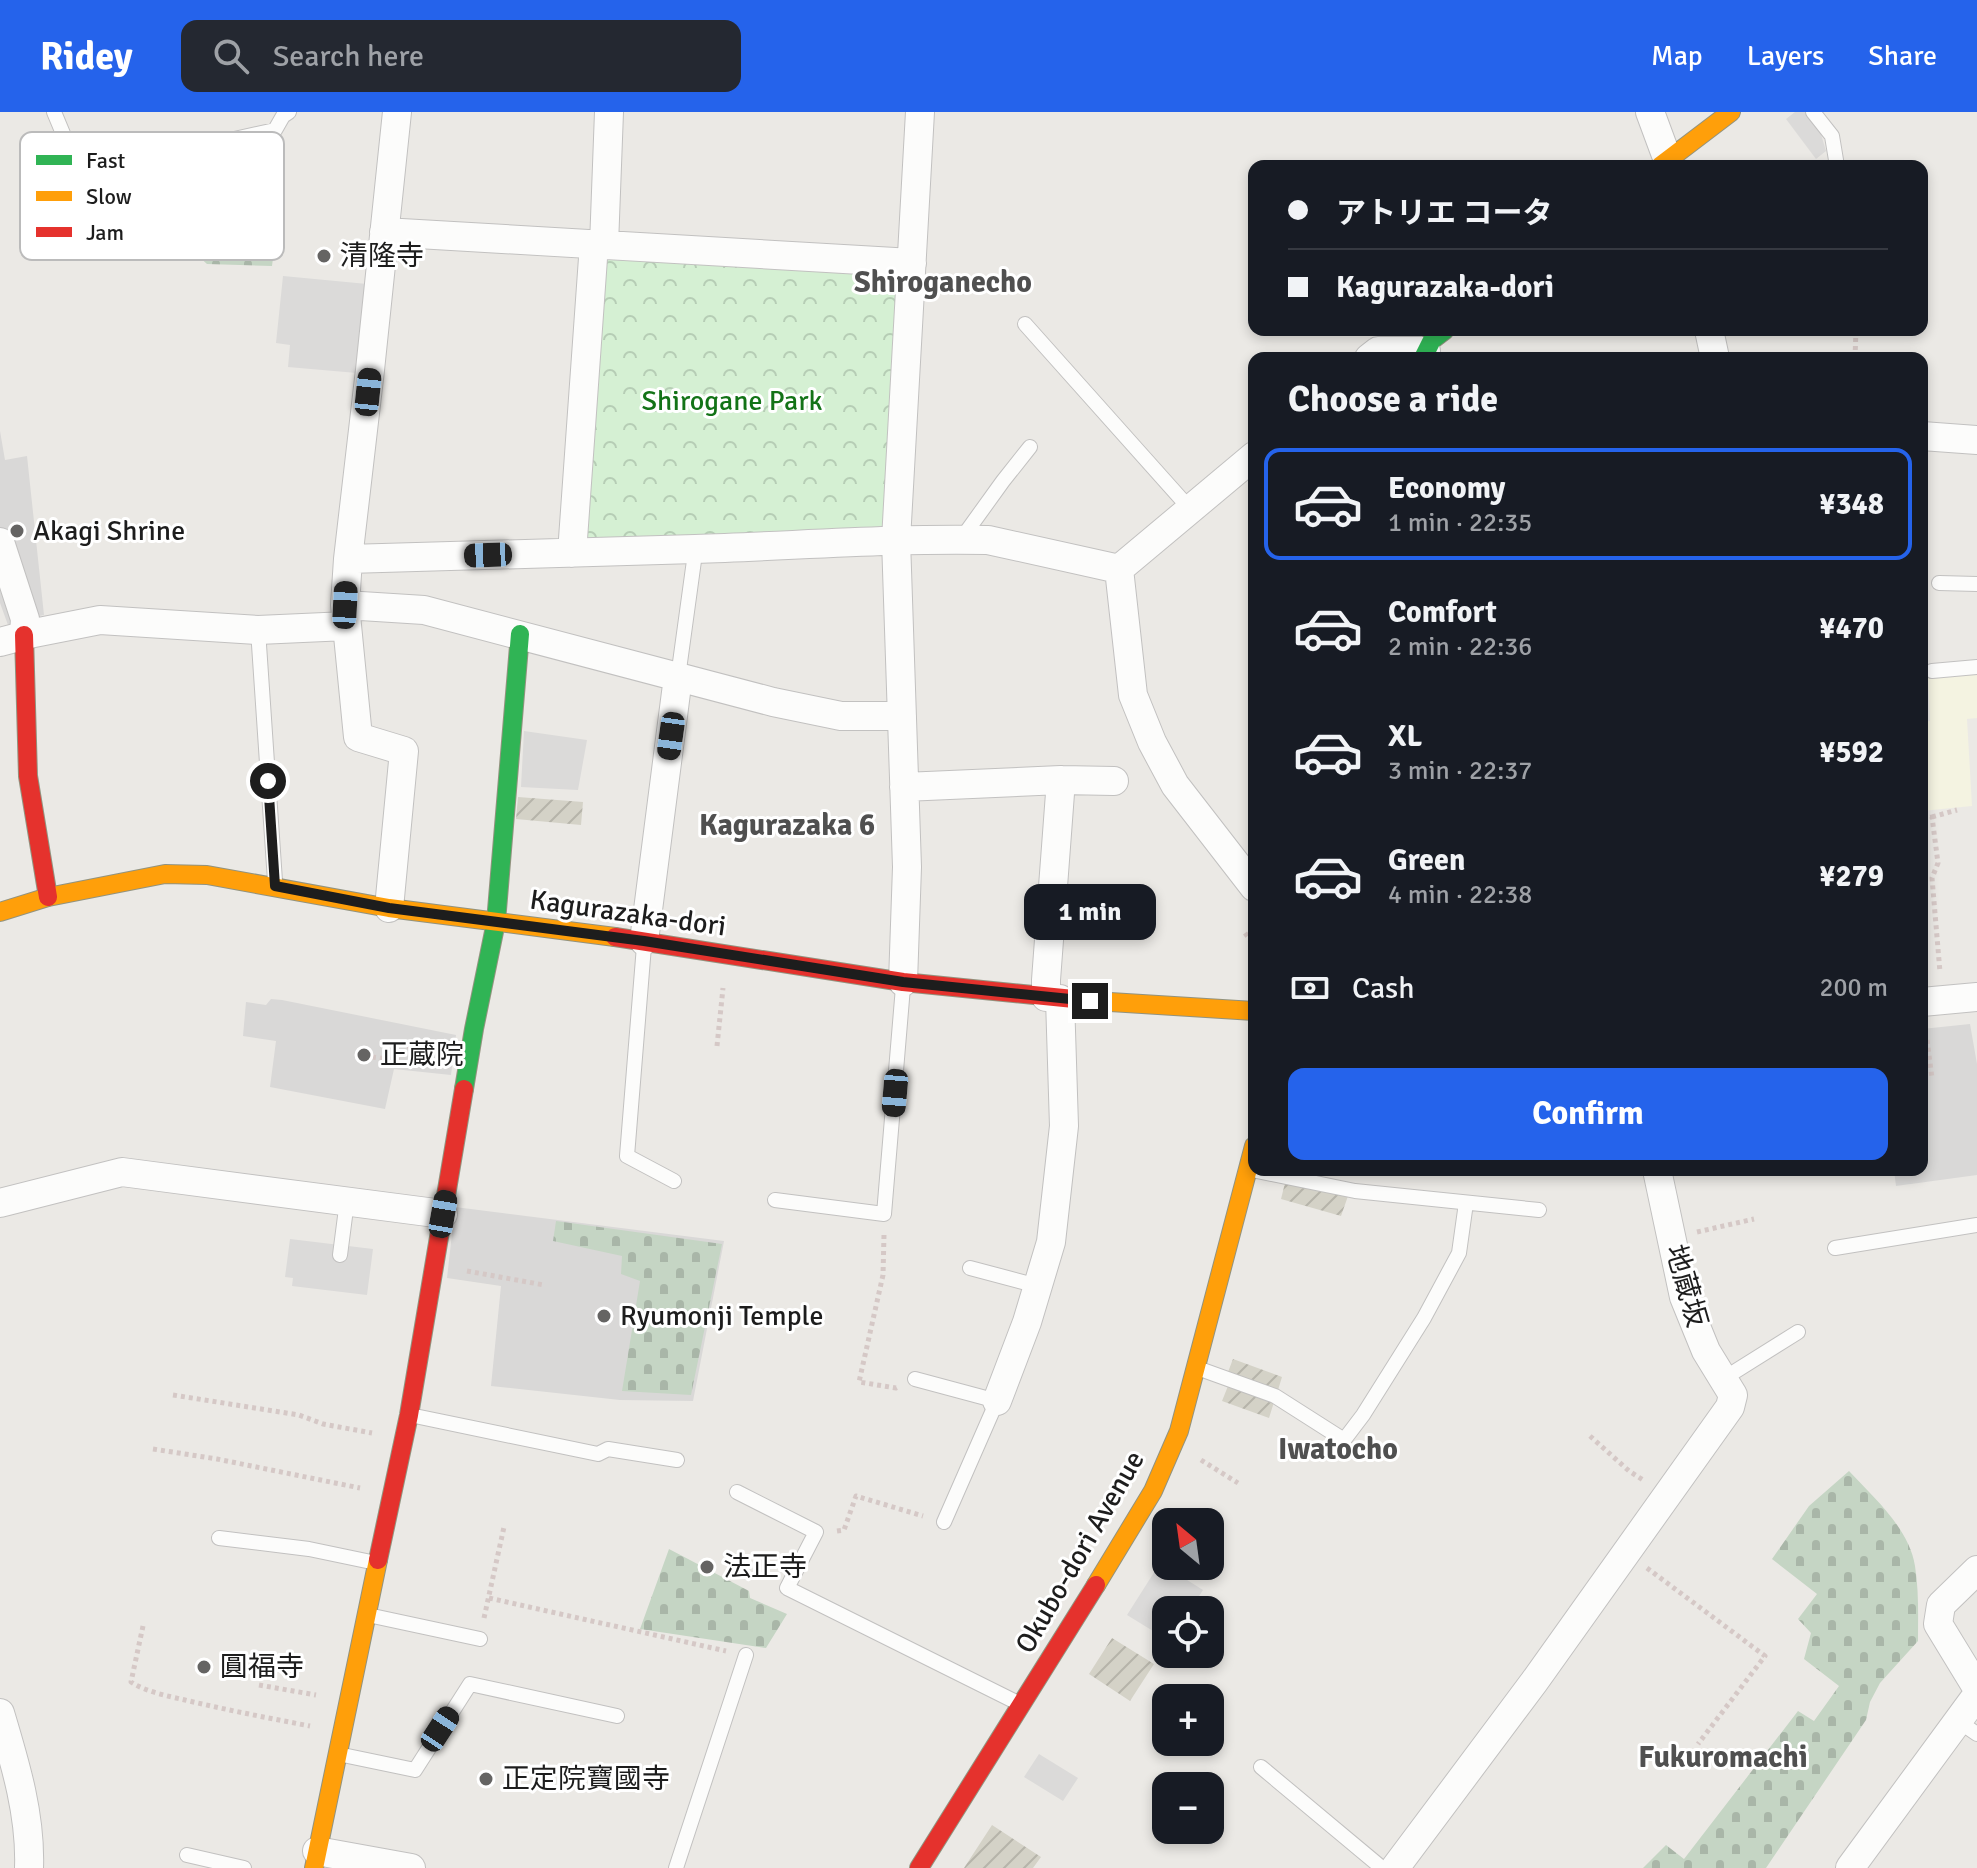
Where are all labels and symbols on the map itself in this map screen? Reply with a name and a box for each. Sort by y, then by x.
legend [20,132,284,260]
text: Fast [86,147,126,174]
text: Slow [86,183,132,210]
text: Jam [86,219,124,246]
place label: 清隆寺 [340,239,424,273]
marker: 清隆寺 [315,247,333,265]
district label: Shiroganecho [854,264,1032,301]
car [354,367,382,417]
park label: Shirogane Park [642,384,822,418]
place label: Akagi Shrine [33,514,185,548]
marker: Akagi Shrine [8,522,26,540]
car [464,542,512,568]
car [332,580,358,630]
car [656,711,686,761]
route start [250,763,286,799]
district label: Kagurazaka 6 [699,807,875,844]
street label: Kagurazaka-dori [528,882,728,944]
callout: 1 min [1024,885,1156,941]
route end [1072,983,1108,1019]
place label: 正蔵院 [380,1038,464,1072]
marker: 正蔵院 [355,1046,373,1064]
car [881,1068,909,1118]
car [427,1188,459,1240]
street label: 地蔵坂 [1658,1241,1714,1331]
place label: Ryumonji Temple [620,1299,823,1333]
marker: Ryumonji Temple [595,1307,613,1325]
district label: Iwatocho [1278,1431,1398,1468]
street label: Okubo-dori Avenue [1008,1445,1152,1659]
north arrow [1152,1508,1224,1580]
place label: 法正寺 [723,1550,807,1584]
marker: 法正寺 [698,1558,716,1576]
place label: 圓福寺 [220,1650,304,1684]
marker: 圓福寺 [195,1658,213,1676]
car [417,1702,463,1756]
district label: Fukuromachi [1638,1739,1808,1776]
place label: 正定院寶國寺 [502,1762,670,1796]
marker: 正定院寶國寺 [477,1770,495,1788]

